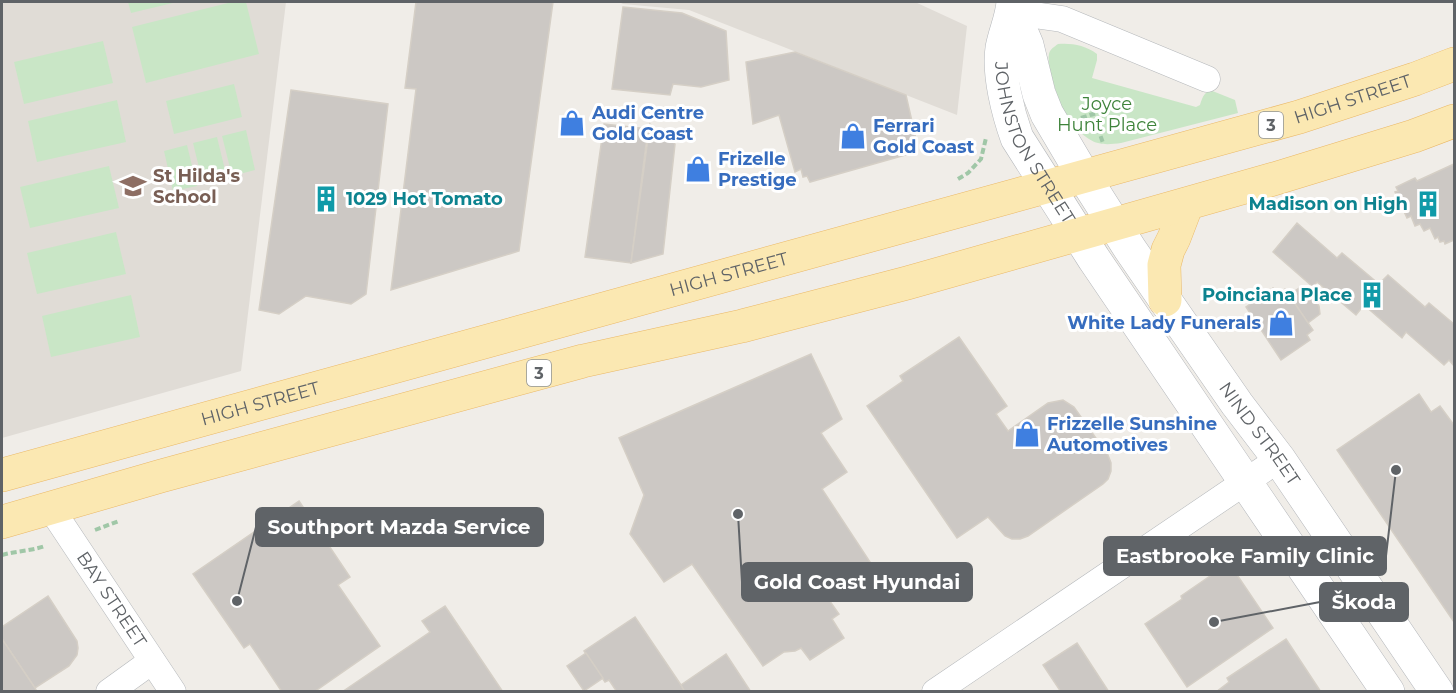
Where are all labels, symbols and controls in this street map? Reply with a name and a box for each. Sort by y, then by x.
street label: JOHNSTON STREET [990,60,1080,228]
street label: HIGH STREET [1291,70,1415,129]
park label: Joyce Hunt Place [1057,93,1157,136]
place label: Audi Centre Gold Coast [591,102,704,145]
shop icon: Audi Centre Gold Coast [557,108,587,138]
road number: 3 [1259,112,1283,138]
place label: Ferrari Gold Coast [873,115,975,158]
shop icon: Ferrari Gold Coast [838,121,868,151]
place label: Frizelle Prestige [718,148,797,191]
shop icon: Frizelle Prestige [683,154,713,184]
place label: St Hilda's School [153,165,240,208]
school or university icon: St Hilda's School [118,171,148,201]
building icon: 1029 Hot Tomato [311,184,341,214]
place label: 1029 Hot Tomato [346,188,503,210]
building icon: Madison on High [1413,189,1443,219]
place label: Madison on High [1249,193,1408,215]
street label: HIGH STREET [667,247,791,301]
building icon: Poinciana Place [1357,280,1387,310]
place label: Poinciana Place [1202,284,1352,306]
shop icon: White Lady Funerals [1266,308,1296,338]
place label: White Lady Funerals [1067,312,1261,334]
road number: 3 [527,360,551,386]
street label: HIGH STREET [199,377,323,431]
street label: NIND STREET [1214,378,1305,490]
place label: Frizzelle Sunshine Automotives [1046,413,1217,456]
shop icon: Frizzelle Sunshine Automotives [1012,419,1042,449]
callout: Southport Mazda Service [256,508,543,546]
text: Southport Mazda Service [268,515,530,539]
callout: Eastbrooke Family Clinic [1104,537,1386,575]
text: Eastbrooke Family Clinic [1116,544,1374,568]
street label: BAY STREET [72,547,152,652]
callout: Gold Coast Hyundai [742,563,972,601]
text: Gold Coast Hyundai [754,570,960,594]
callout: Škoda [1320,583,1408,621]
text: Škoda [1332,590,1396,614]

